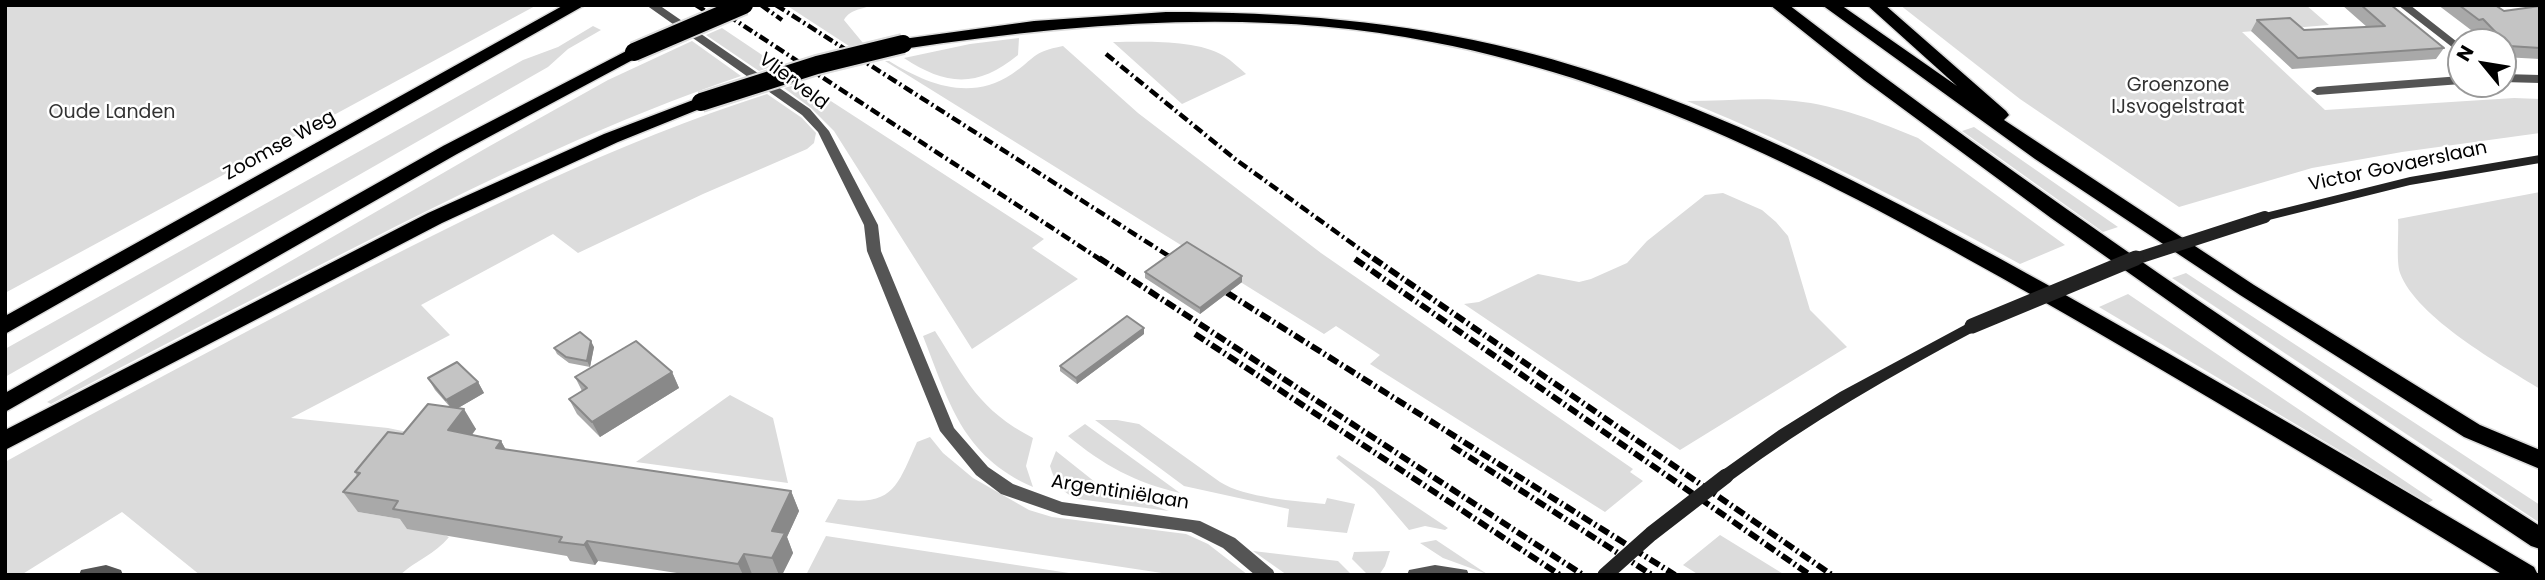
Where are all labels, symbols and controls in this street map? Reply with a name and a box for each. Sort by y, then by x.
north arrow [2447,28,2517,98]
text: N [2450,40,2480,66]
street label: Vlierveld [754,49,832,115]
park label: Groenzone IJsvogelstraat [2111,75,2245,119]
park label: Oude Landen [49,102,175,124]
street label: Zoomse Weg [220,106,340,186]
street label: Victor Govaerslaan [2307,137,2489,197]
street label: Argentiniëlaan [1049,471,1191,515]

